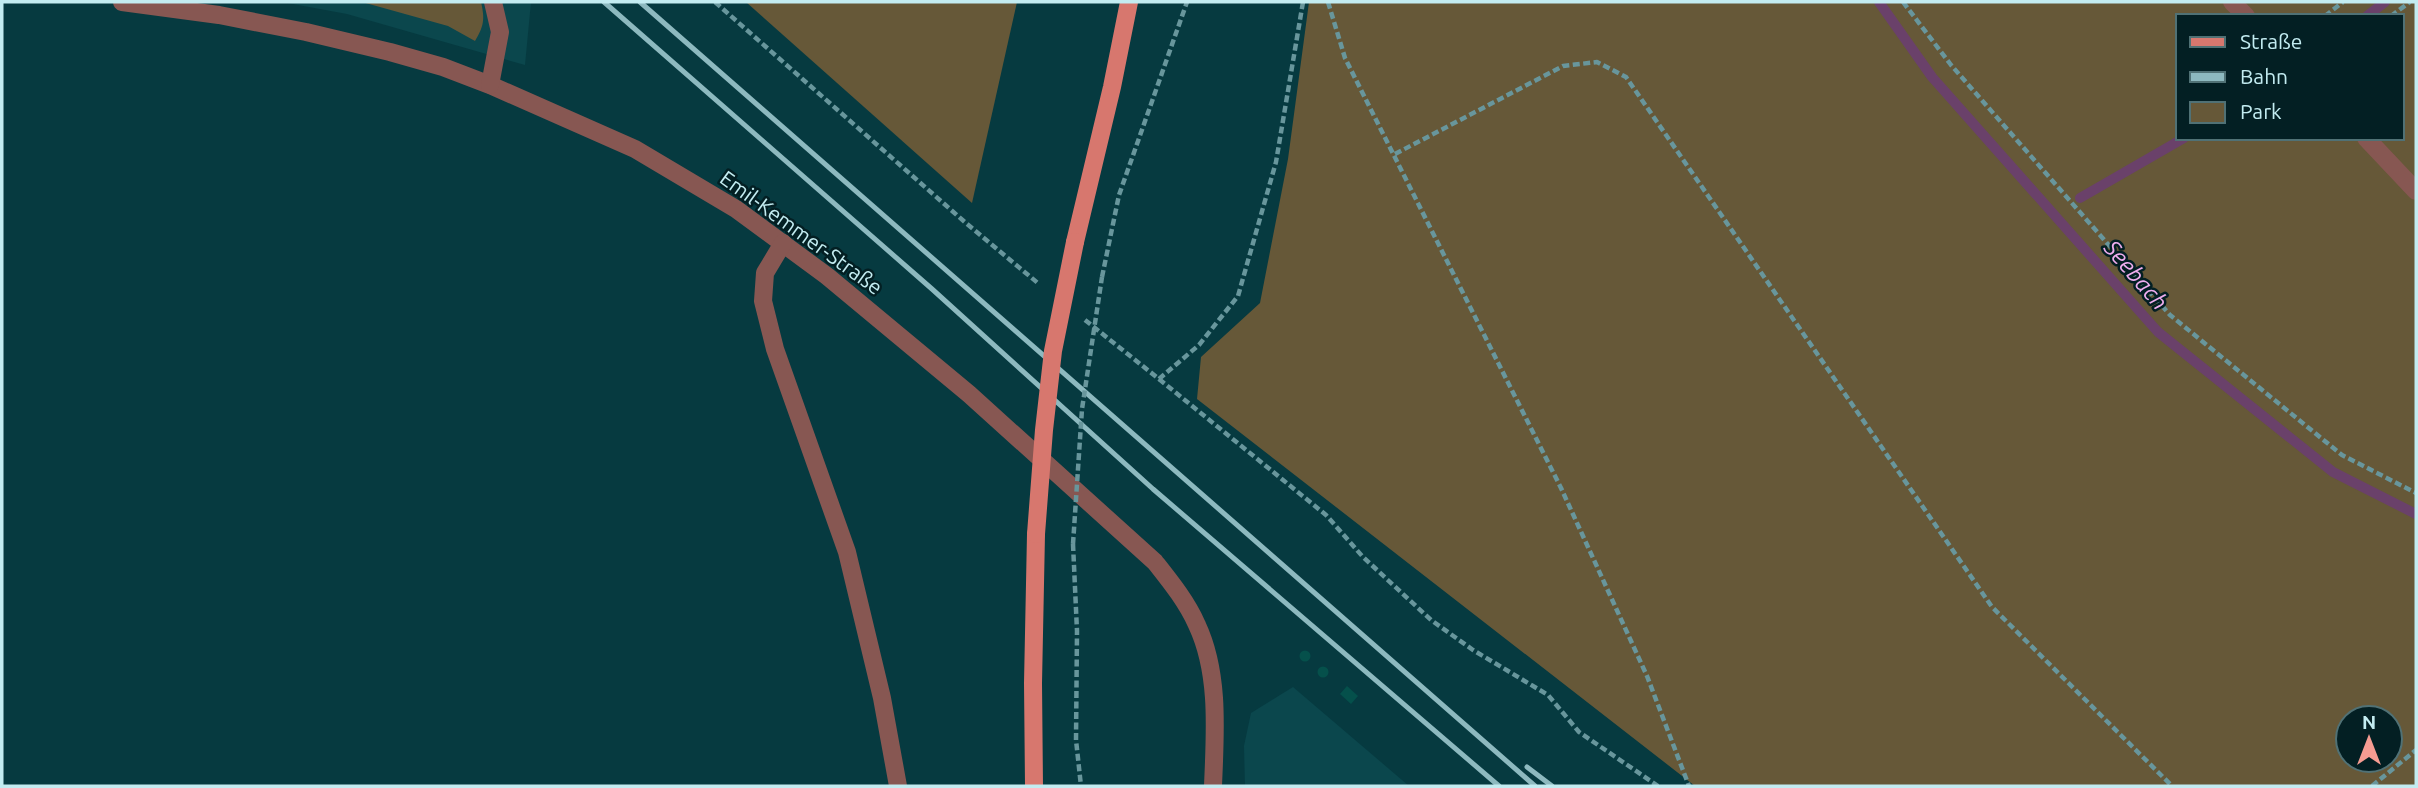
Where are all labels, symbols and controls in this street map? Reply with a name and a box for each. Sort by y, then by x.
legend [2176,14,2404,140]
text: Straße [2240,29,2302,53]
text: Bahn [2240,64,2288,88]
text: Park [2240,99,2282,123]
street label: Emil-Kemmer-Straße [716,165,887,299]
water label: Seebach [2099,234,2173,314]
north arrow [2334,704,2404,774]
text: N [2362,711,2376,733]

